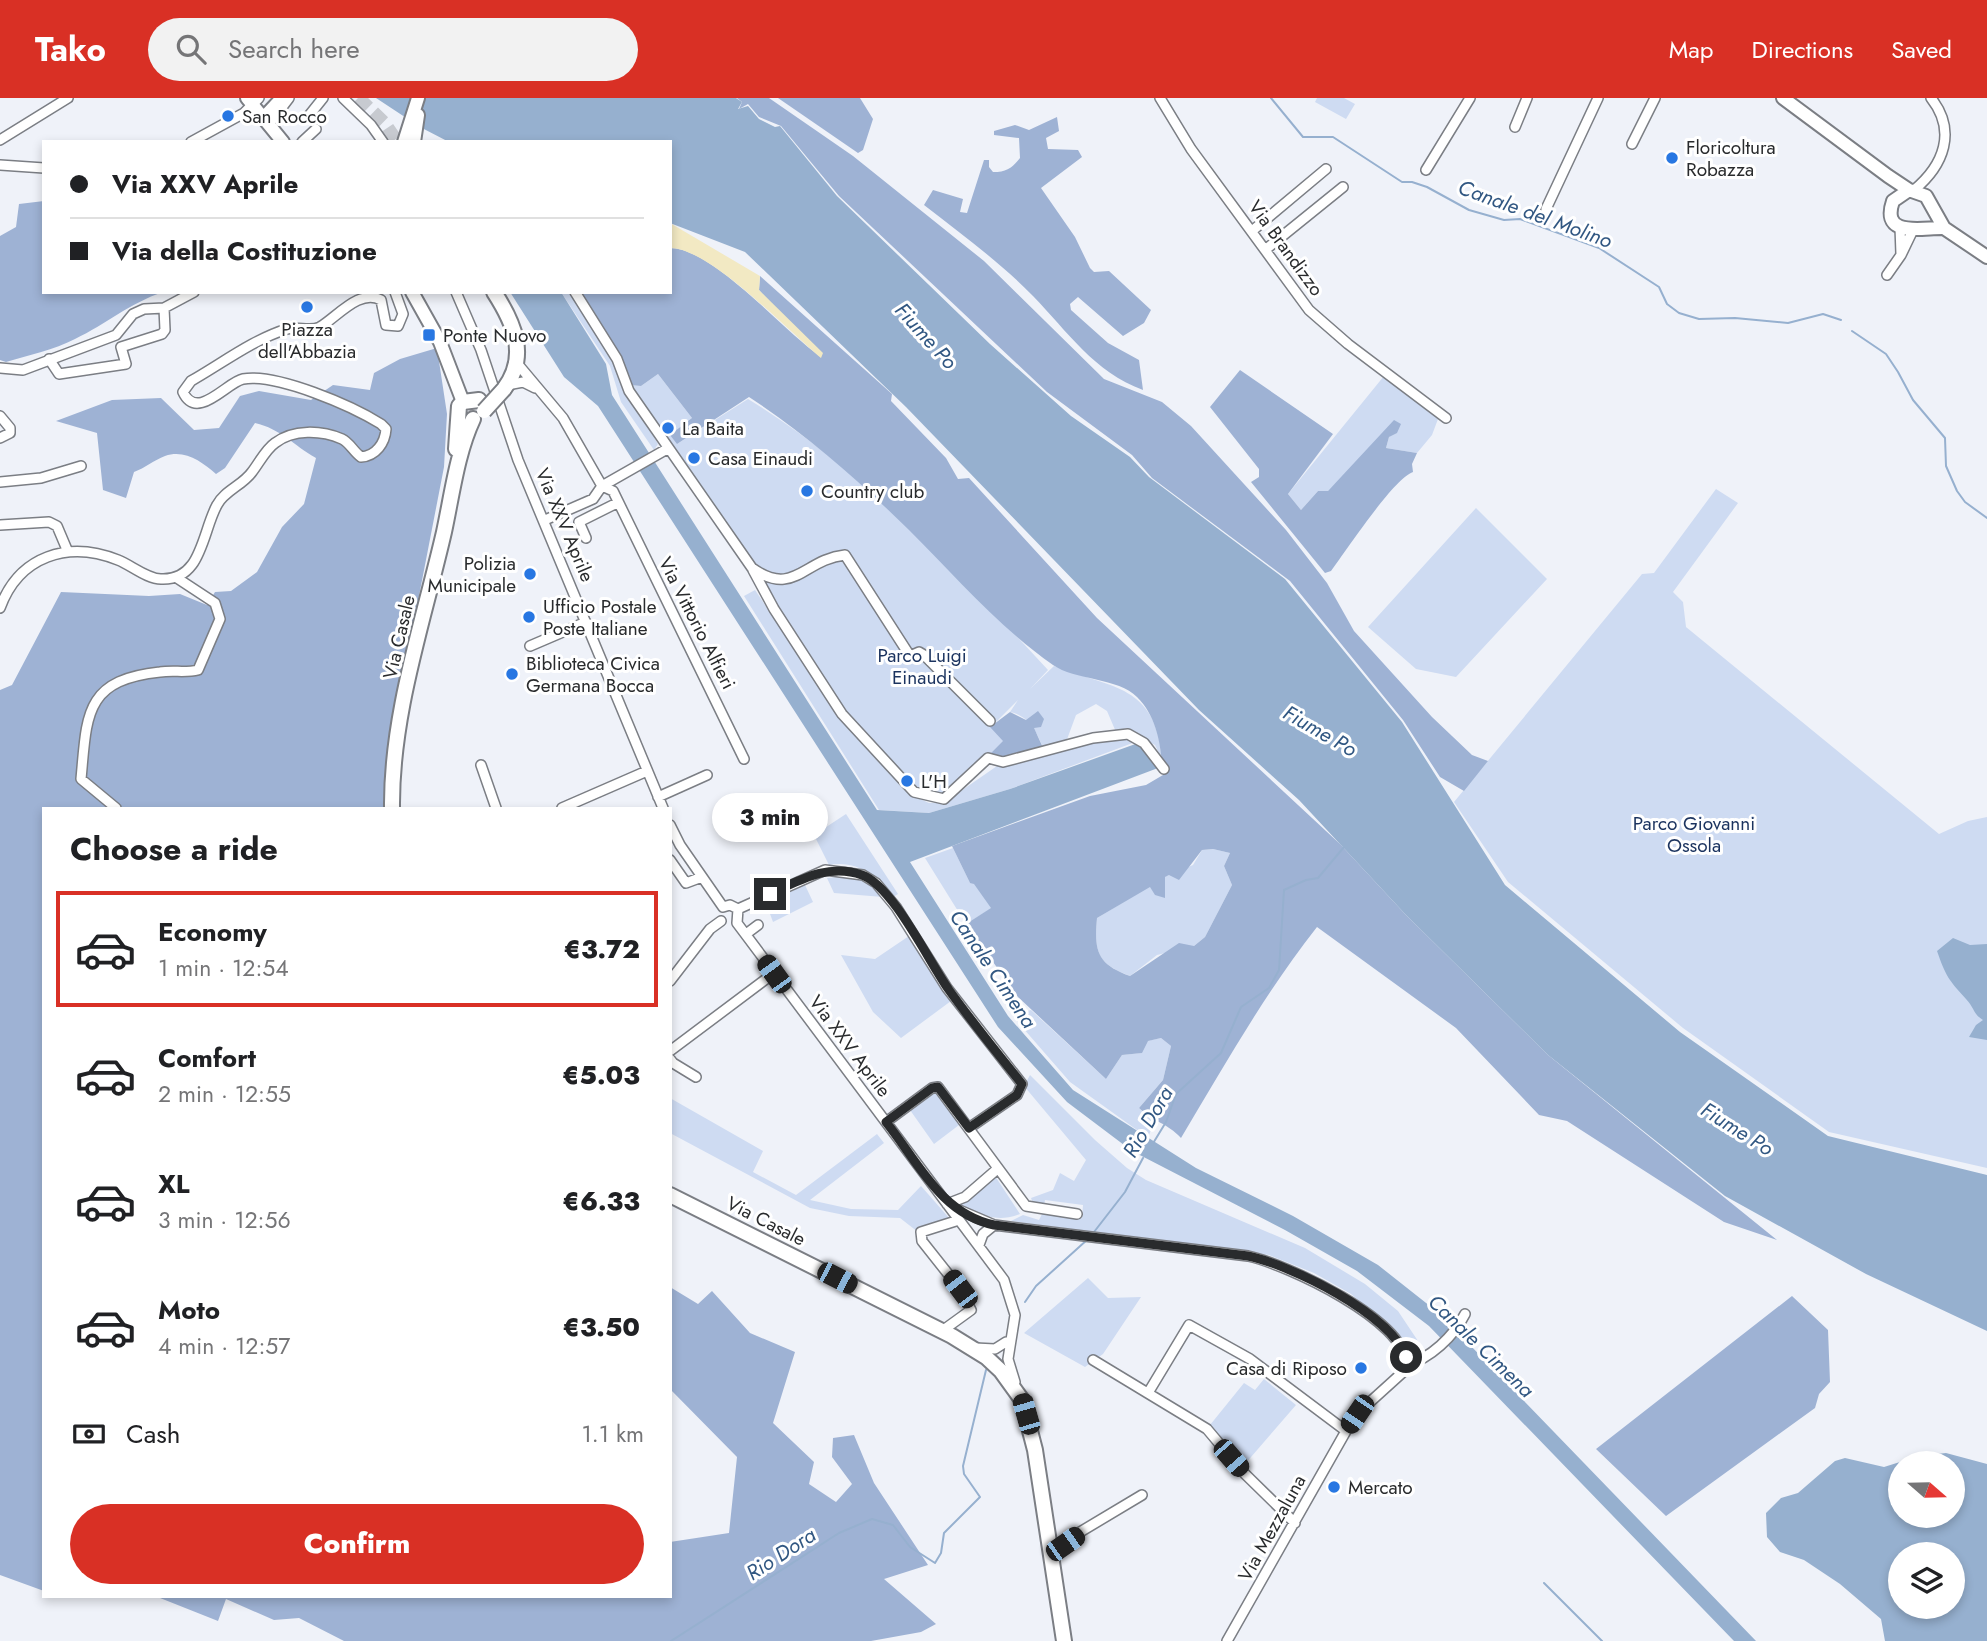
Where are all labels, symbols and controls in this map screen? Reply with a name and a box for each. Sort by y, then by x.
search box [148,18,638,81]
text: Tako [35,26,106,73]
icon: search [172,30,210,68]
text: Search here [228,30,360,68]
text: Map [1669,32,1714,67]
text: Directions [1752,32,1853,67]
text: Saved [1891,32,1952,67]
place label: San Rocco [242,103,327,130]
marker: San Rocco [220,108,236,124]
place label: Floricoltura Robazza [1686,134,1776,183]
marker: Floricoltura Robazza [1664,150,1680,166]
text: Via XXV Aprile [112,165,298,203]
water label: Canale del Molino [1454,172,1616,256]
street label: Via Brandizzo [1242,195,1330,301]
text: Via della Costituzione [112,232,377,270]
water label: Fiume Po [888,296,964,376]
marker: Piazza dell'Abbazia [299,299,315,315]
place label: Piazza dell'Abbazia [258,316,356,365]
place label: Ponte Nuovo [443,322,546,349]
marker: Ponte Nuovo [421,327,437,343]
place label: La Baita [682,415,744,442]
marker: La Baita [660,420,676,436]
place label: Casa Einaudi [708,445,813,472]
marker: Casa Einaudi [686,450,702,466]
street label: Via XXV Aprile [529,464,601,586]
place label: Country club [821,478,924,505]
marker: Country club [799,483,815,499]
place label: Polizia Municipale [428,550,516,599]
street label: Via Vittorio Alfieri [652,552,742,694]
marker: Polizia Municipale [522,566,538,582]
street label: Via Casale [376,592,422,682]
place label: Ufficio Postale Poste Italiane [543,593,657,642]
marker: Ufficio Postale Poste Italiane [521,609,537,625]
park label: Parco Luigi Einaudi [877,642,967,691]
place label: Biblioteca Civica Germana Bocca [526,650,660,699]
marker: Biblioteca Civica Germana Bocca [504,666,520,682]
water label: Fiume Po [1278,698,1362,764]
place label: L'H [921,768,947,795]
marker: L'H [899,773,915,789]
callout: 3 min [712,792,828,842]
text: 3 min [740,800,800,834]
park label: Parco Giovanni Ossola [1633,810,1755,859]
text: Choose a ride [70,826,278,872]
route end [754,878,786,910]
water label: Canale Cimena [942,904,1044,1035]
text: Economy [158,913,267,951]
icon: car [74,918,137,981]
text: €3.72 [564,930,640,968]
text: 1 min · 12:54 [158,951,289,985]
car [754,951,795,997]
street label: Via XXV Aprile [803,989,897,1103]
text: Comfort [158,1039,256,1077]
icon: car [74,1044,137,1107]
text: €5.03 [562,1056,640,1094]
text: 2 min · 12:55 [158,1077,291,1111]
water label: Rio Dora [1116,1081,1181,1163]
water label: Fiume Po [1695,1095,1779,1163]
text: XL [158,1165,190,1203]
icon: car [74,1170,137,1233]
text: €6.33 [562,1182,640,1220]
street label: Via Casale [722,1190,810,1253]
text: 3 min · 12:56 [158,1203,291,1237]
car [814,1259,861,1297]
car [939,1266,982,1312]
water label: Canale Cimena [1421,1288,1541,1405]
text: Moto [158,1291,220,1329]
icon: car [74,1296,137,1359]
text: €3.50 [562,1308,640,1346]
text: 4 min · 12:57 [158,1329,290,1363]
route start [1390,1341,1422,1373]
place label: Casa di Riposo [1226,1355,1347,1382]
marker: Casa di Riposo [1353,1360,1369,1376]
car [1011,1391,1042,1437]
car [1337,1391,1378,1437]
icon: cash [70,1415,108,1453]
text: Cash [126,1415,180,1453]
text: 1.1 km [581,1417,644,1451]
car [1210,1435,1253,1481]
north arrow [1888,1451,1965,1528]
map controls [1888,1451,1965,1619]
street label: Via Mezzaluna [1232,1470,1312,1586]
place label: Mercato [1348,1474,1413,1501]
marker: Mercato [1326,1479,1342,1495]
button: Confirm [70,1504,644,1584]
water label: Rio Dora [740,1520,822,1588]
car [1042,1523,1089,1565]
button: layers [1888,1542,1965,1619]

